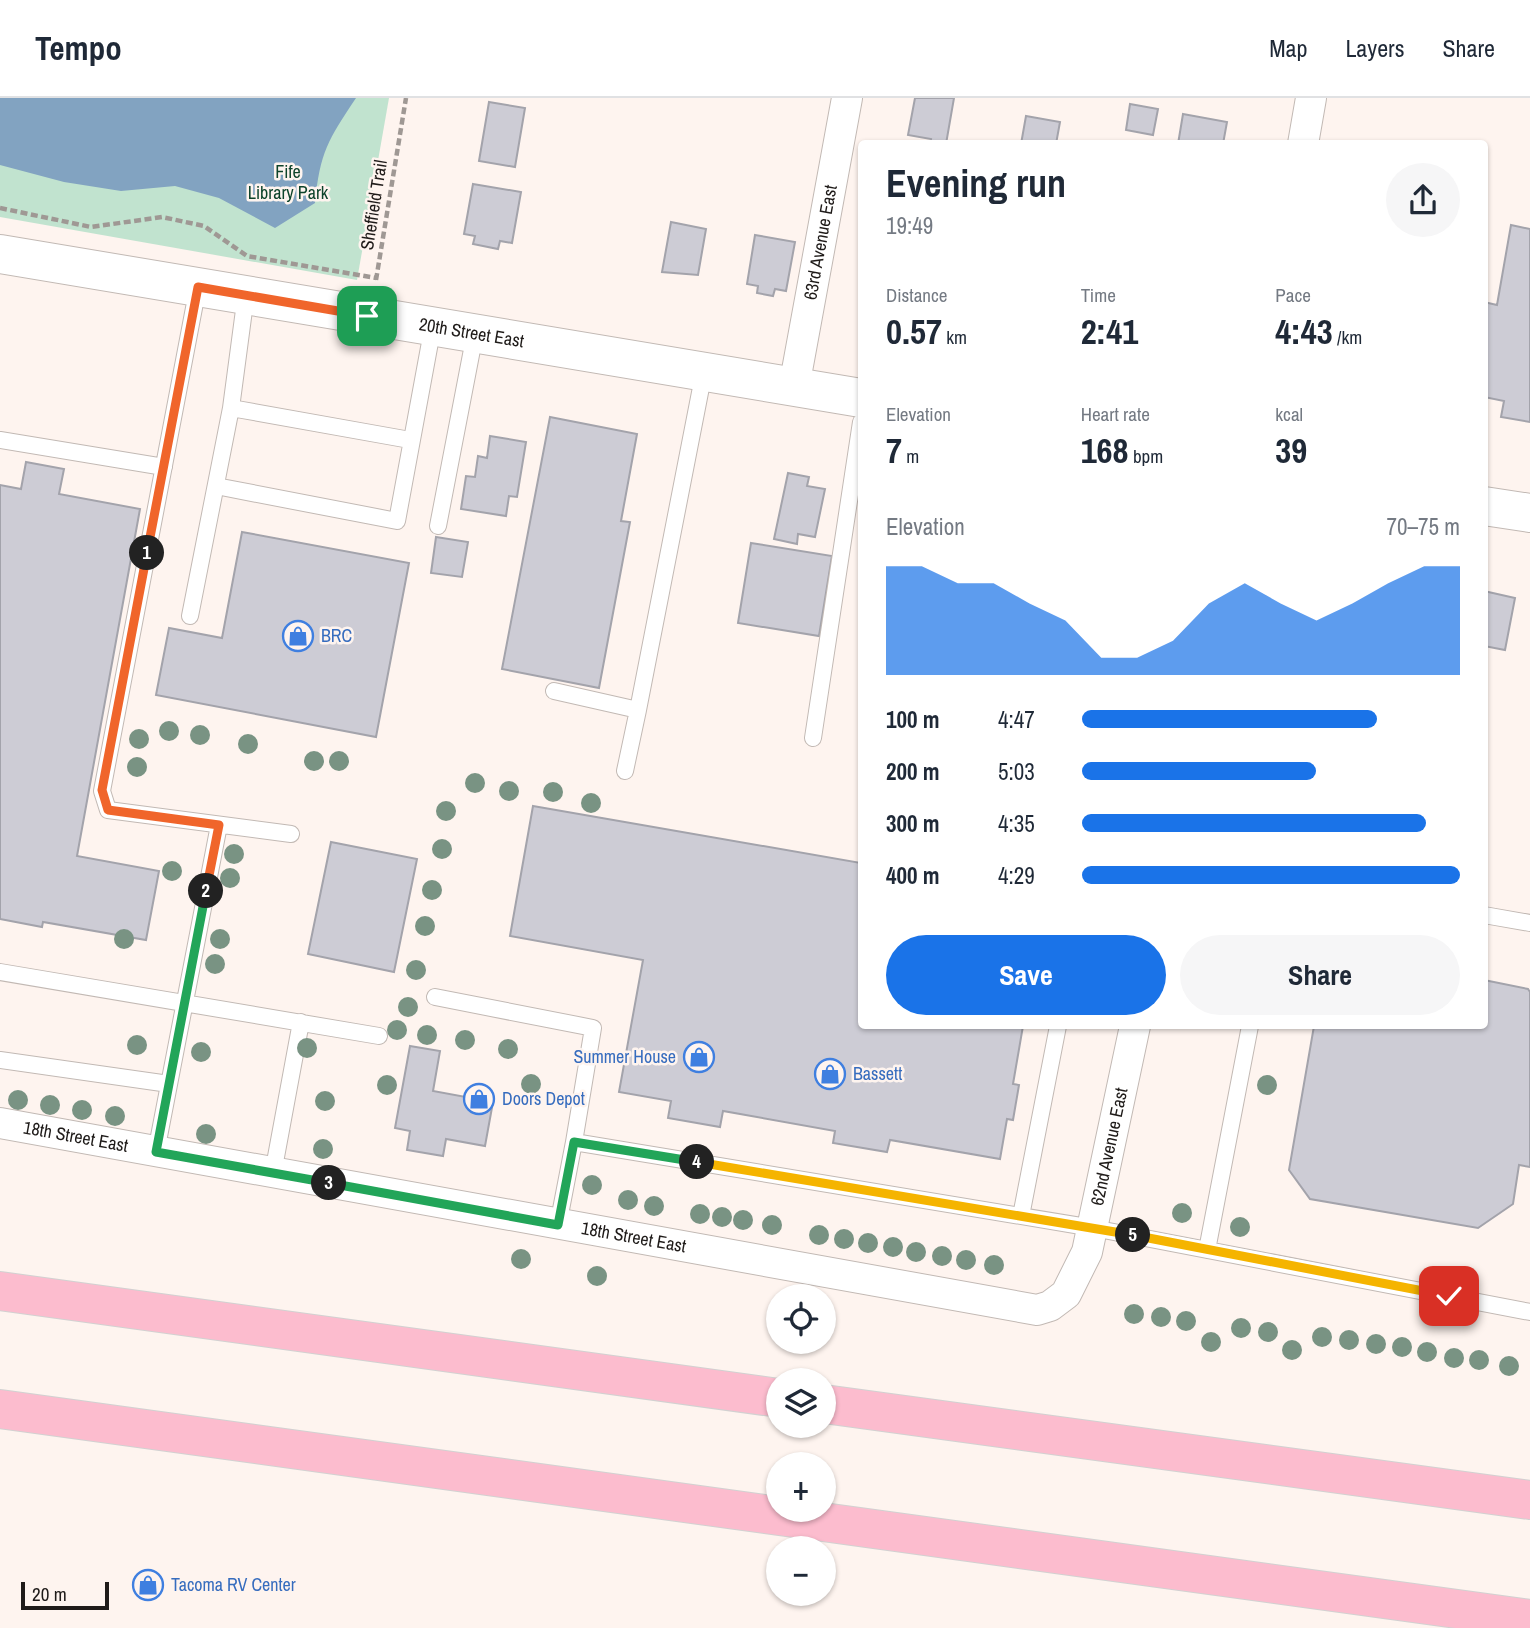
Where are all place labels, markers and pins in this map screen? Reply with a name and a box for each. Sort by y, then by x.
pin [337,286,397,346]
pin: 1 [130,536,164,570]
shop icon: BRC [281,619,315,653]
place label: BRC [321,623,352,648]
pin: 2 [188,874,224,908]
shop icon: Summer House [682,1040,716,1074]
place label: Summer House [573,1044,676,1069]
shop icon: Bassett [813,1057,847,1091]
place label: Bassett [853,1061,902,1086]
shop icon: Doors Depot [462,1082,496,1116]
place label: Doors Depot [502,1086,585,1111]
pin: 4 [680,1144,714,1180]
pin: 3 [312,1166,346,1200]
pin: 5 [1116,1218,1150,1252]
pin [1419,1266,1479,1326]
shop icon: Tacoma RV Center [131,1568,165,1602]
place label: Tacoma RV Center [171,1572,296,1597]

